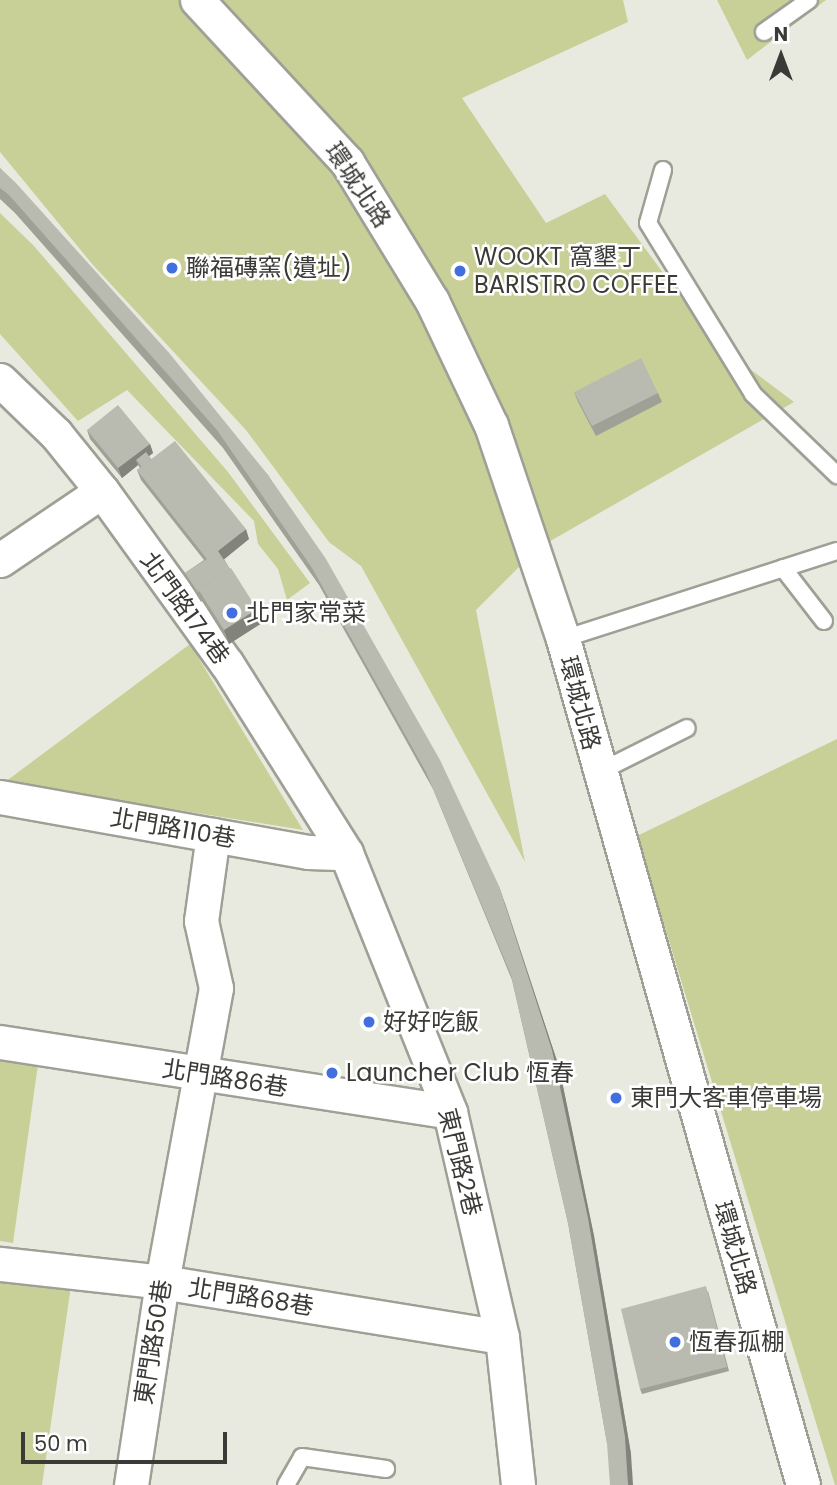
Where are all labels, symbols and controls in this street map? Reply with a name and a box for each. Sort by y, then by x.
north arrow [746,21,816,91]
text: N [774,21,788,48]
street label: 環城北路 [319,137,397,233]
place label: WOOKT 窩墾丁 BARISTRO COFFEE [474,243,679,299]
place label: 聯福磚窯(遺址) [186,254,352,282]
marker: 聯福磚窯(遺址) [164,260,180,276]
marker: WOOKT 窩墾丁 BARISTRO COFFEE [452,263,468,279]
street label: 北門路174巷 [135,546,235,670]
place label: 北門家常菜 [246,599,366,627]
marker: 北門家常菜 [224,605,240,621]
street label: 環城北路 [554,653,606,753]
street label: 北門路110巷 [108,803,238,853]
place label: 好好吃飯 [383,1008,479,1036]
marker: 好好吃飯 [361,1014,377,1030]
street label: 北門路86巷 [160,1054,290,1102]
place label: Launcher Club 恆春 [346,1059,574,1087]
marker: Launcher Club 恆春 [324,1065,340,1081]
place label: 東門大客車停車場 [630,1084,822,1112]
marker: 東門大客車停車場 [608,1090,624,1106]
street label: 東門路2巷 [433,1105,487,1219]
street label: 環城北路 [708,1198,762,1298]
street label: 北門路68巷 [186,1273,316,1321]
street label: 東門路50巷 [129,1277,177,1407]
place label: 恆春孤棚 [689,1328,785,1356]
marker: 恆春孤棚 [667,1334,683,1350]
scale bar [24,1418,231,1462]
text: 50 m [34,1429,88,1458]

